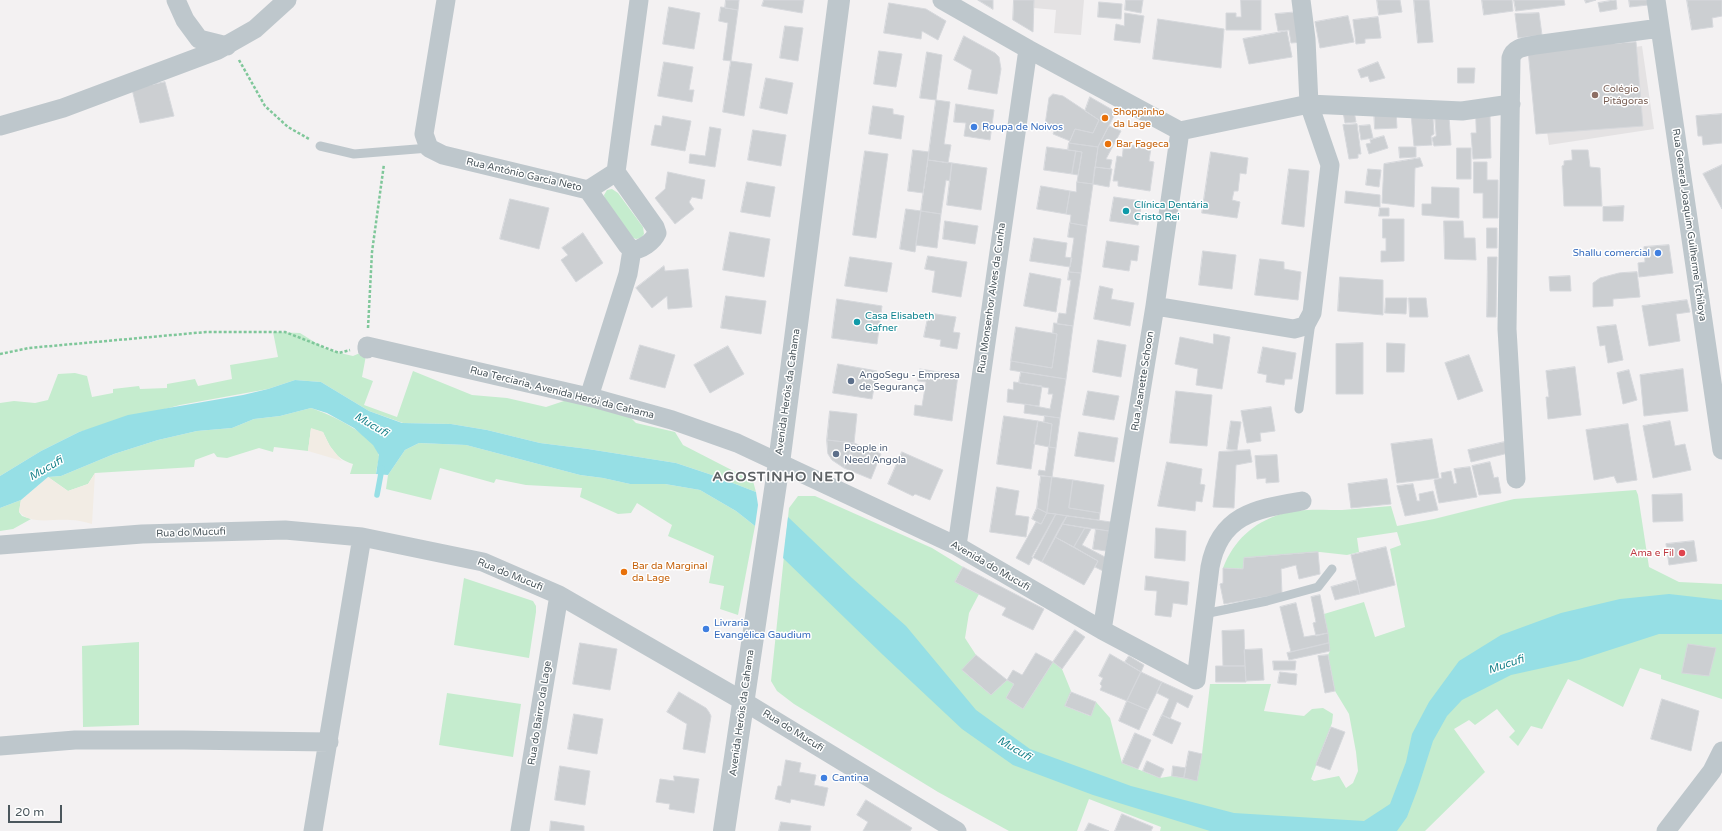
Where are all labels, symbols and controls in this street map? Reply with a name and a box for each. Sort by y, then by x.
place label: Colégio Pitágoras [1603,83,1648,106]
marker: Colégio Pitágoras [1590,90,1600,100]
place label: Shoppinho da Lage [1113,106,1165,130]
marker: Shoppinho da Lage [1100,113,1110,123]
place label: Roupa de Noivos [982,121,1063,133]
marker: Roupa de Noivos [969,122,979,132]
street label: Rua General Joaquim Guilherme Tchiloya [1670,128,1708,322]
place label: Bar Fageca [1116,138,1169,150]
marker: Bar Fageca [1103,139,1113,149]
street label: Rua António Garcia Neto [465,156,583,194]
place label: Clínica Dentária Cristo Rei [1134,199,1208,222]
marker: Clínica Dentária Cristo Rei [1121,206,1131,216]
street label: Rua Monsenhor Alves da Cunha [976,222,1008,374]
place label: Shallu comercial [1573,247,1650,259]
marker: Shallu comercial [1653,248,1663,258]
place label: Casa Elisabeth Gafner [865,310,934,334]
marker: Casa Elisabeth Gafner [852,317,862,327]
street label: Avenida Heróis da Cahama [773,328,803,456]
street label: Rua Jeanette Schoon [1129,330,1157,432]
street label: Rua Terciaria, Avenida Herói da Cahama [469,364,655,422]
place label: AngoSegu - Empresa de Segurança [859,369,960,392]
marker: AngoSegu - Empresa de Segurança [846,376,856,386]
water label: Mucufi [352,410,390,440]
place label: People in Need Angola [844,442,906,466]
marker: People in Need Angola [831,449,841,459]
water label: Mucufi [27,454,65,484]
district label: AGOSTINHO NETO [712,469,856,485]
street label: Rua do Mucufi [156,526,226,540]
street label: Avenida do Mucufi [948,538,1032,594]
place label: Ama e Fil [1630,547,1674,559]
marker: Ama e Fil [1677,548,1687,558]
street label: Rua do Mucufi [475,556,545,594]
place label: Bar da Marginal da Lage [632,560,707,584]
marker: Bar da Marginal da Lage [619,567,629,577]
place label: Livraria Evangélica Gaudium [714,617,811,640]
marker: Livraria Evangélica Gaudium [701,624,711,634]
street label: Avenida Heróis da Cahama [727,649,757,777]
water label: Mucufi [1486,653,1526,677]
street label: Rua do Bairro da Lage [526,660,554,766]
street label: Rua do Mucufi [760,707,826,755]
water label: Mucufi [995,734,1033,764]
place label: Cantina [832,772,869,784]
marker: Cantina [819,773,829,783]
scale bar [10,797,64,823]
text: 20 m [15,805,44,819]

